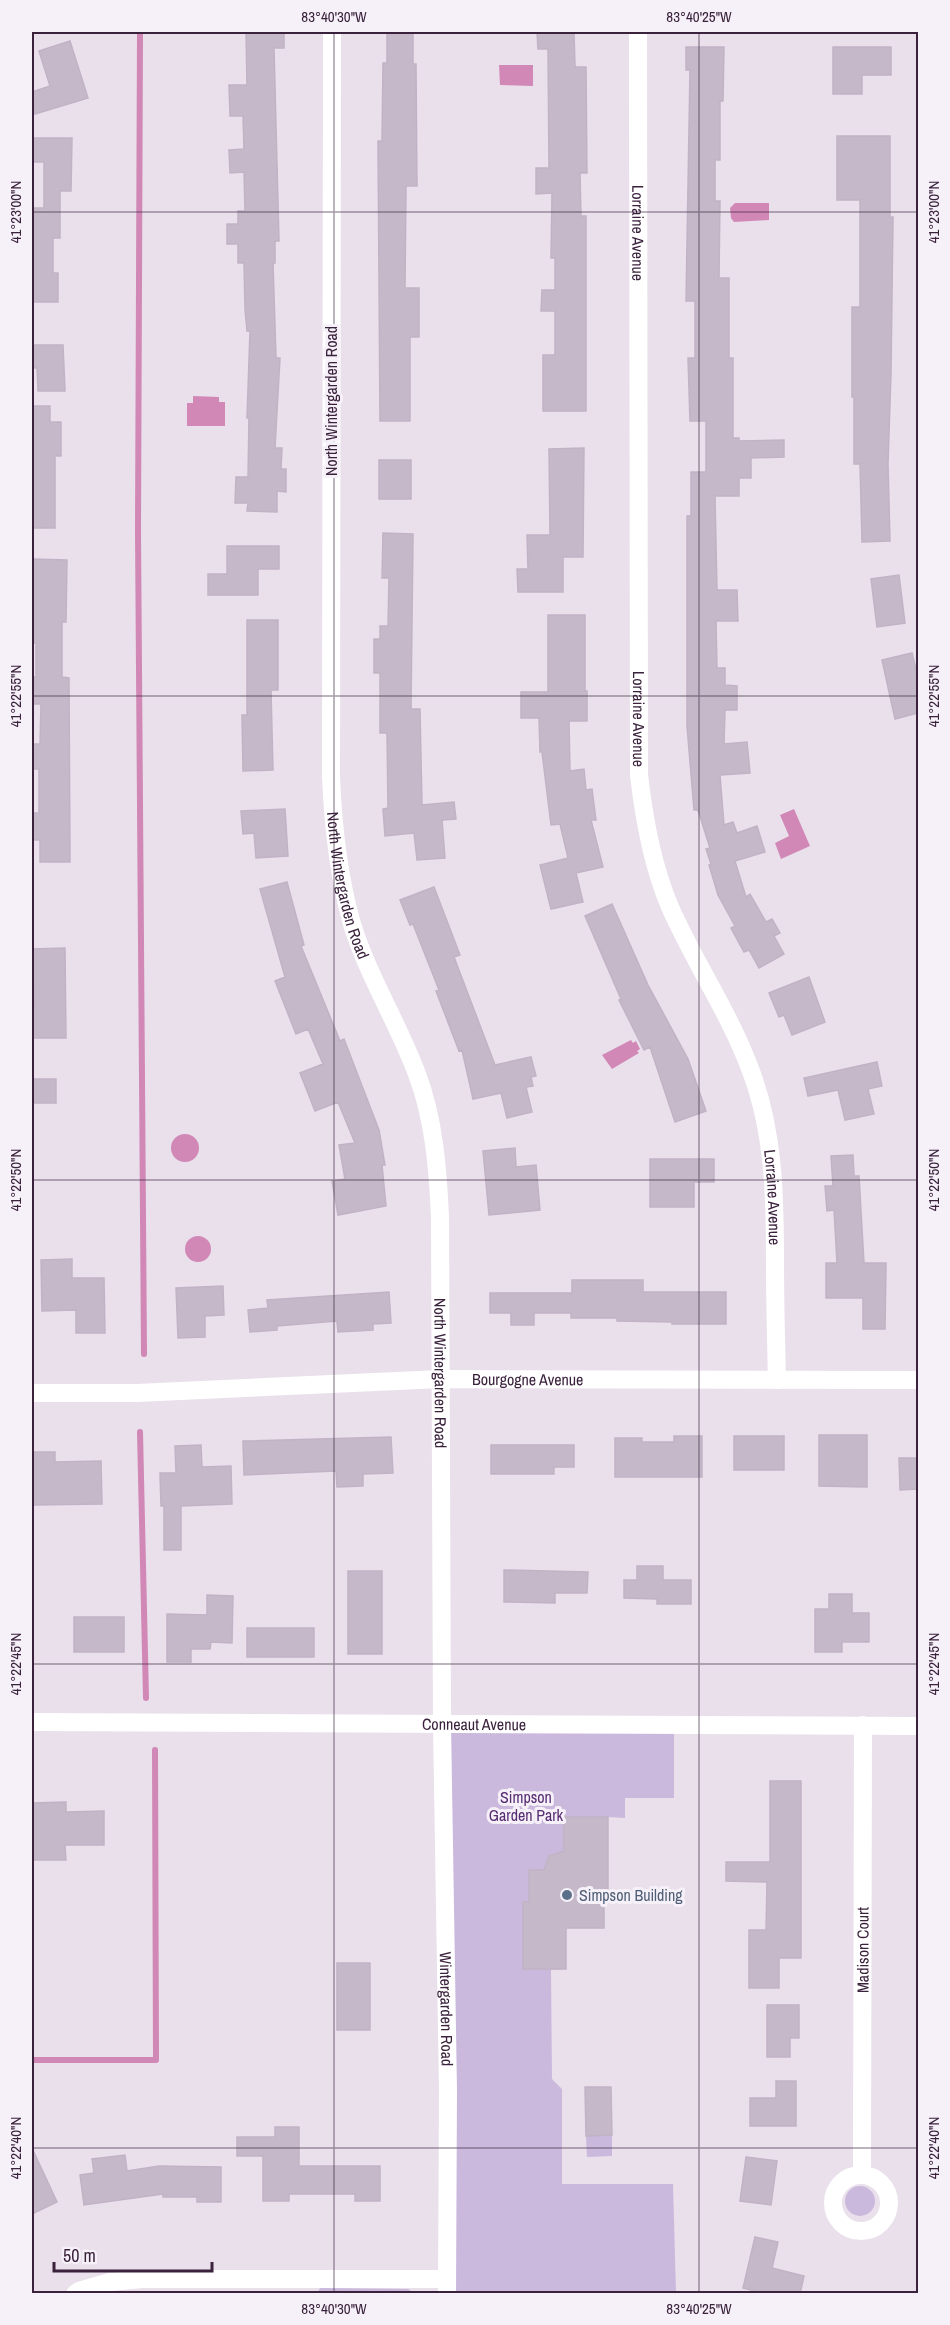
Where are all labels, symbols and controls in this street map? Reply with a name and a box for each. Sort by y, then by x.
text: 83°40'30"W [301,6,367,27]
text: 83°40'25"W [666,6,732,27]
text: 41°23'00"N [5,181,26,243]
text: 41°23'00"N [923,181,944,243]
street label: Lorraine Avenue [627,185,649,281]
street label: North Wintergarden Road [320,326,342,476]
text: 41°22'55"N [5,665,26,727]
text: 41°22'55"N [923,665,944,727]
street label: Lorraine Avenue [628,671,650,767]
street label: North Wintergarden Road [322,811,375,962]
street label: Lorraine Avenue [759,1148,786,1245]
text: 41°22'50"N [5,1149,26,1211]
text: 41°22'50"N [923,1149,944,1211]
street label: North Wintergarden Road [429,1298,452,1448]
street label: Bourgogne Avenue [472,1368,583,1390]
text: 41°22'45"N [5,1633,26,1695]
text: 41°22'45"N [923,1633,944,1695]
street label: Conneaut Avenue [422,1713,526,1735]
park label: Simpson Garden Park [489,1786,564,1826]
place label: Simpson Building [579,1884,683,1906]
marker: Simpson Building [560,1888,574,1902]
street label: Madison Court [851,1907,874,1993]
street label: Wintergarden Road [435,1952,459,2066]
text: 41°22'40"N [5,2117,26,2179]
text: 41°22'40"N [923,2117,944,2179]
scale bar [54,2235,212,2273]
text: 50 m [63,2243,96,2268]
text: 83°40'30"W [301,2298,367,2319]
text: 83°40'25"W [666,2298,732,2319]

